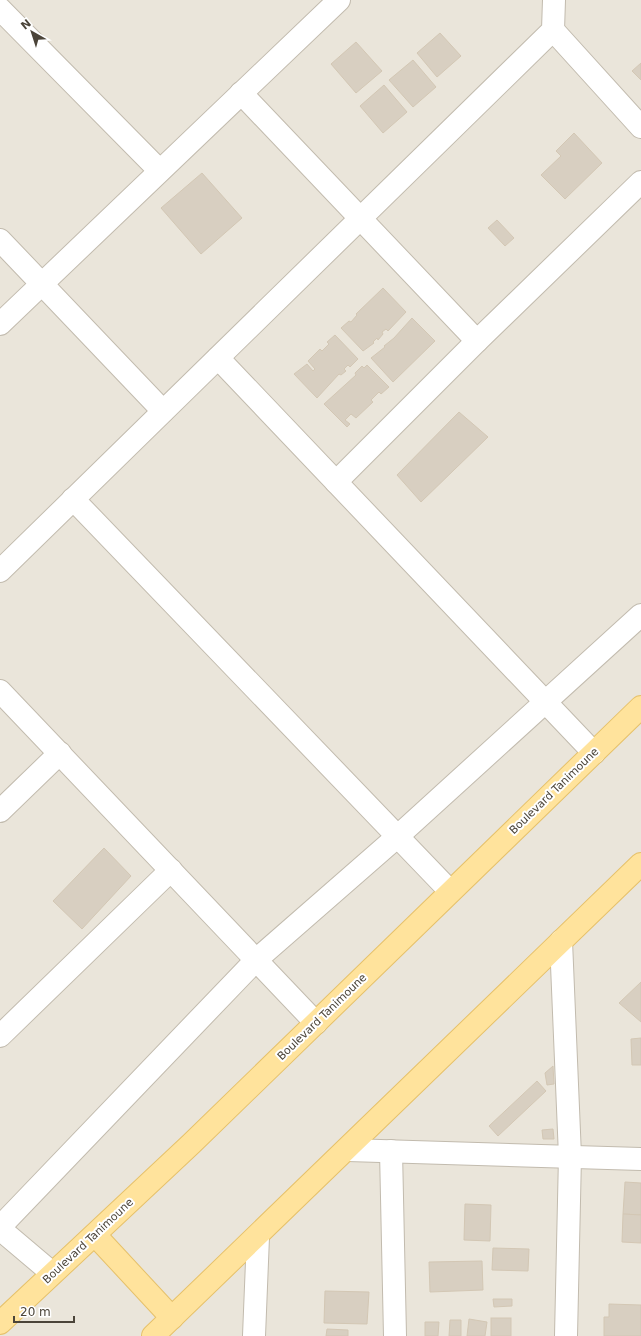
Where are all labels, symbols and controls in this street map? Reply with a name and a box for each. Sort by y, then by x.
north arrow [12,12,52,52]
text: N [18,17,34,33]
street label: Boulevard Tanimoune [507,745,601,837]
street label: Boulevard Tanimoune [275,971,369,1063]
street label: Boulevard Tanimoune [40,1196,136,1286]
scale bar [14,1298,74,1324]
text: 20 m [20,1305,51,1319]

